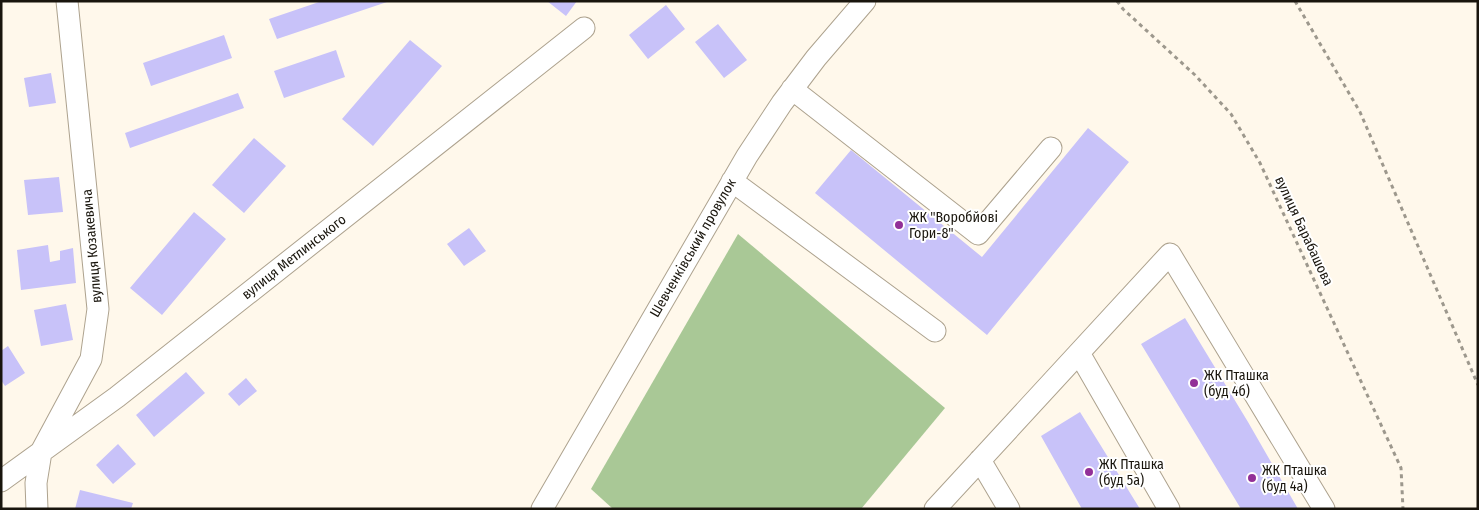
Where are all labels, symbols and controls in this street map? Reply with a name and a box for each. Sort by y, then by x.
street label: вулиця Барабашова [1271,174,1337,289]
street label: Шевченківський провулок [646,175,740,320]
street label: вулиця Козакевича [79,188,105,304]
place label: ЖК "Воробйові Гори-8" [909,209,998,242]
street label: вулиця Метлинського [238,211,350,303]
marker: ЖК "Воробйові Гори-8" [893,219,905,231]
place label: ЖК Пташка (буд 4б) [1204,367,1269,400]
marker: ЖК Пташка (буд 4б) [1188,377,1200,389]
place label: ЖК Пташка (буд 5а) [1099,456,1164,489]
place label: ЖК Пташка (буд 4а) [1262,462,1327,495]
marker: ЖК Пташка (буд 5а) [1083,466,1095,478]
marker: ЖК Пташка (буд 4а) [1246,472,1258,484]

